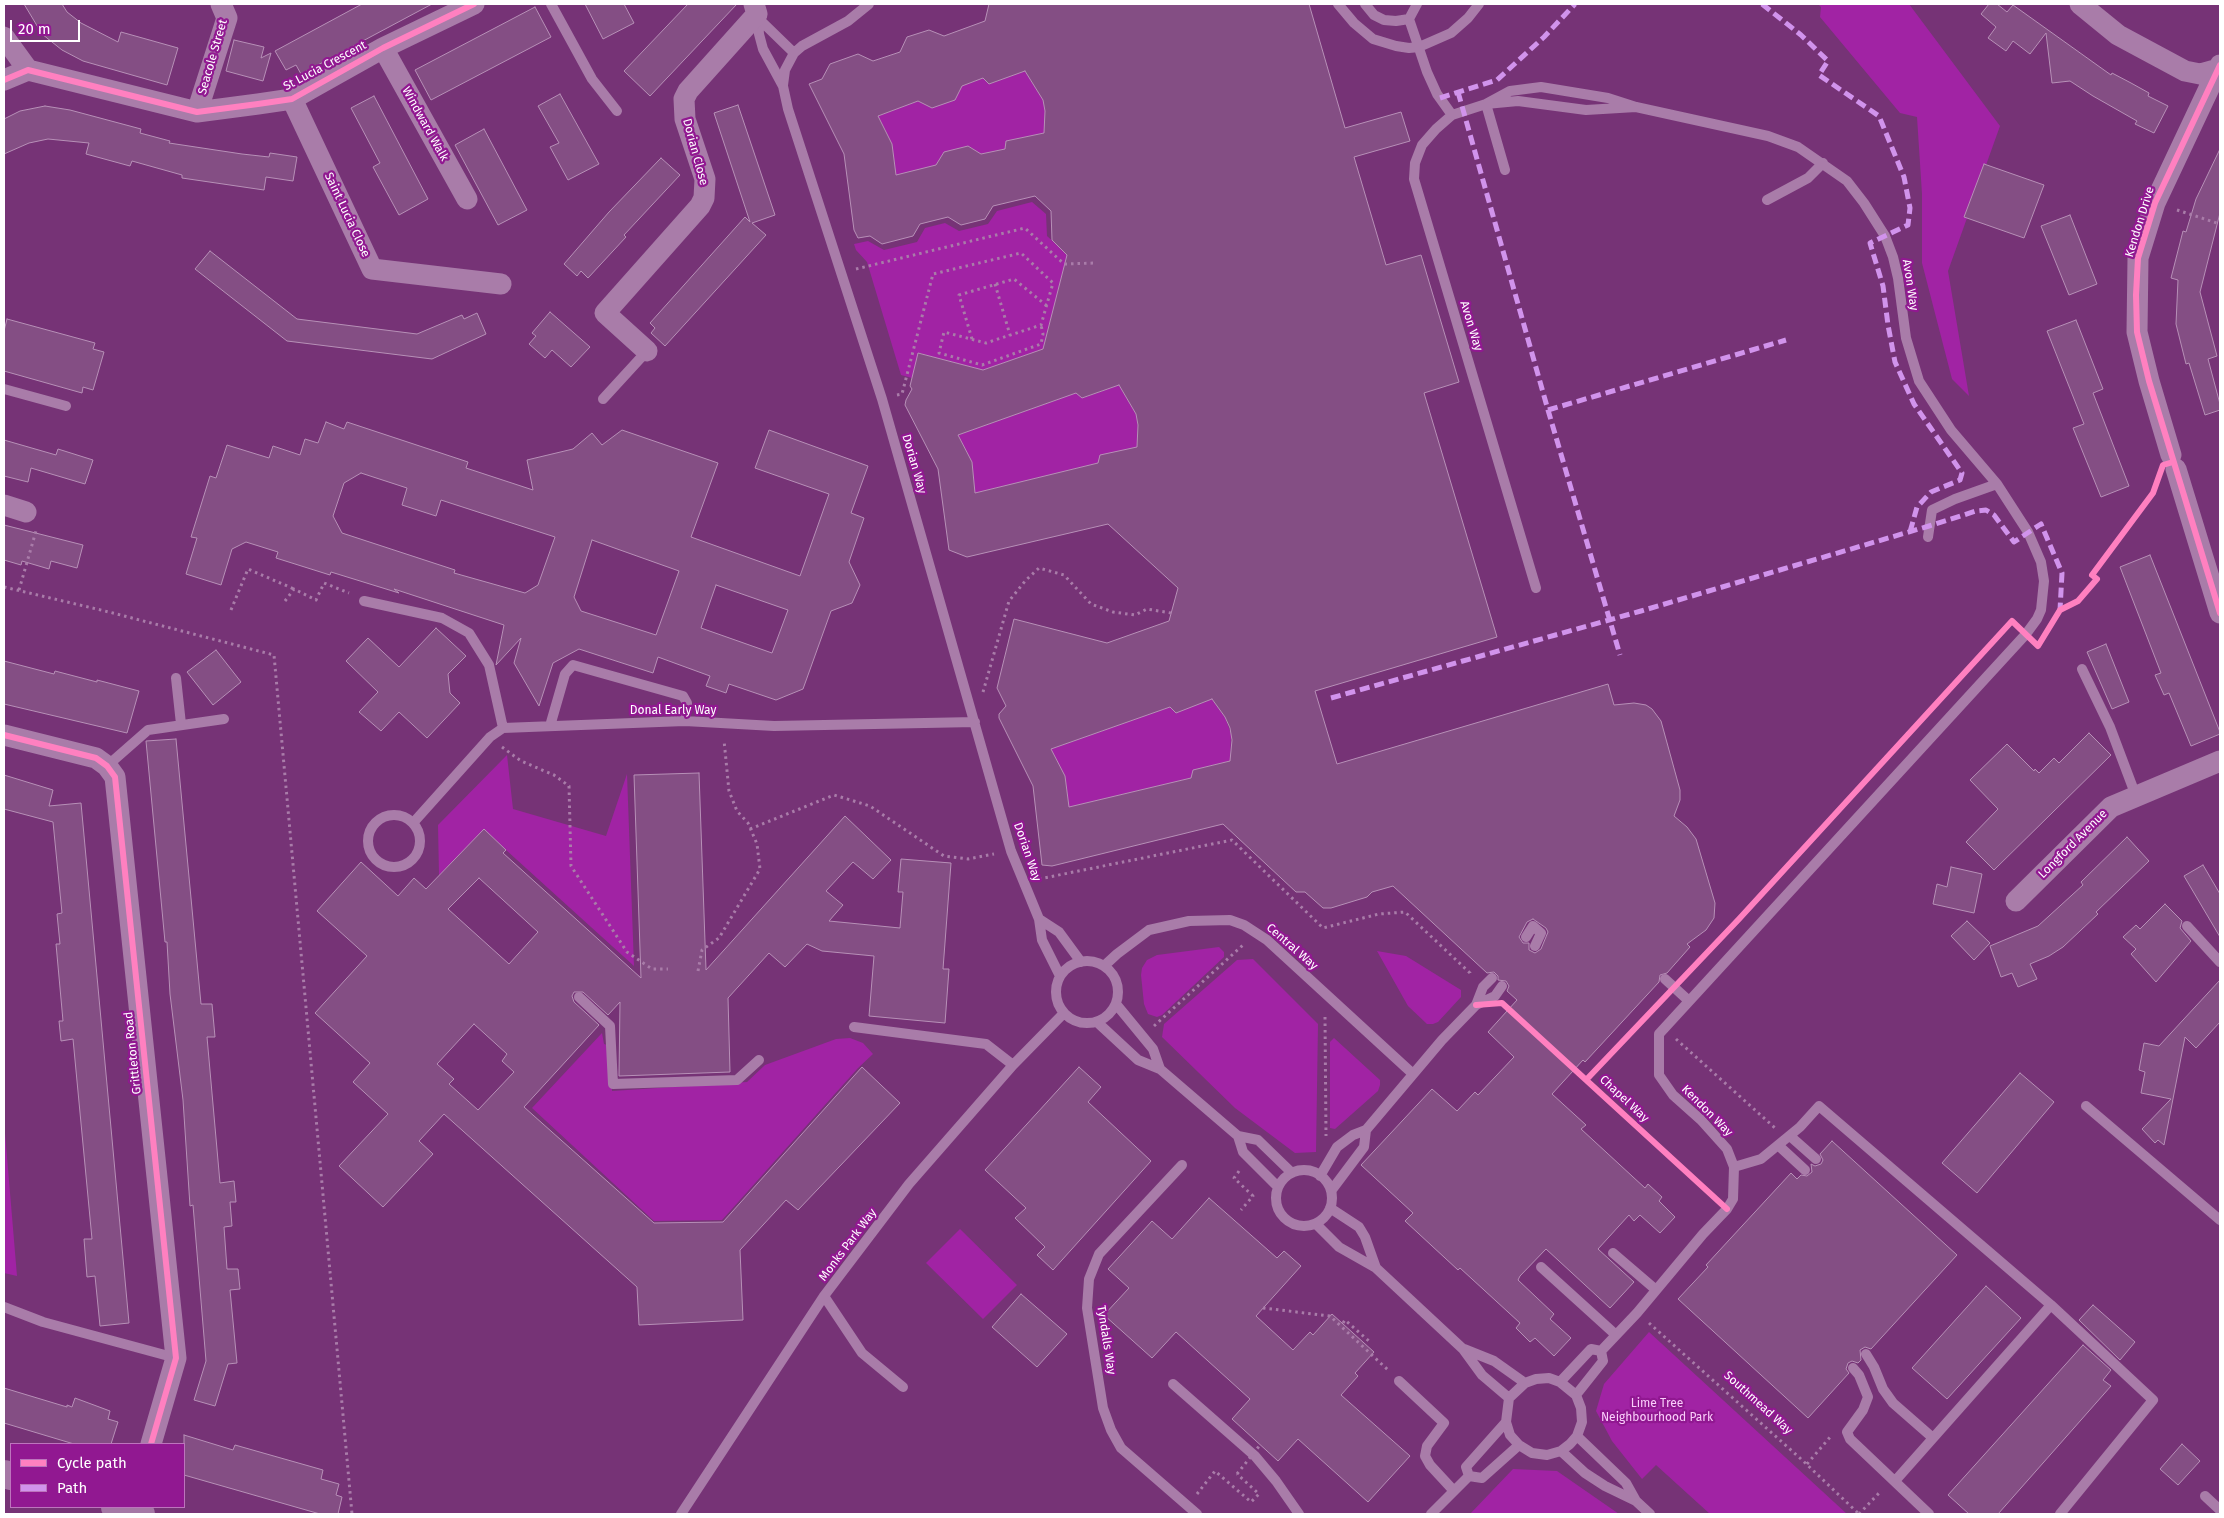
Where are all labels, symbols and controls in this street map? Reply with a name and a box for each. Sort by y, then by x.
scale bar [12,10,82,42]
street label: Seacole Street [195,18,231,96]
text: 20 m [18,20,51,38]
street label: St Lucia Crescent [281,38,369,94]
street label: Windward Walk [399,84,451,164]
street label: Dorian Close [679,117,711,187]
street label: Saint Lucia Close [321,170,373,260]
street label: Kendon Drive [2122,185,2158,259]
street label: Avon Way [1899,258,1921,312]
street label: Avon Way [1457,299,1485,353]
street label: Dorian Way [899,433,929,495]
street label: Donal Early Way [630,704,716,718]
street label: Longford Avenue [2036,807,2110,881]
street label: Dorian Way [1010,821,1044,883]
street label: Central Way [1263,921,1321,973]
street label: Grittleton Road [121,1011,145,1095]
street label: Chapel Way [1596,1072,1652,1126]
street label: Kendon Way [1678,1082,1736,1140]
street label: Monks Park Way [816,1206,880,1284]
street label: Tyndalls Way [1093,1304,1119,1376]
street label: Southmead Way [1721,1368,1795,1438]
park label: Lime Tree Neighbourhood Park [1601,1397,1713,1425]
legend [10,1443,185,1508]
text: Cycle path [57,1454,127,1472]
text: Path [57,1479,87,1497]

